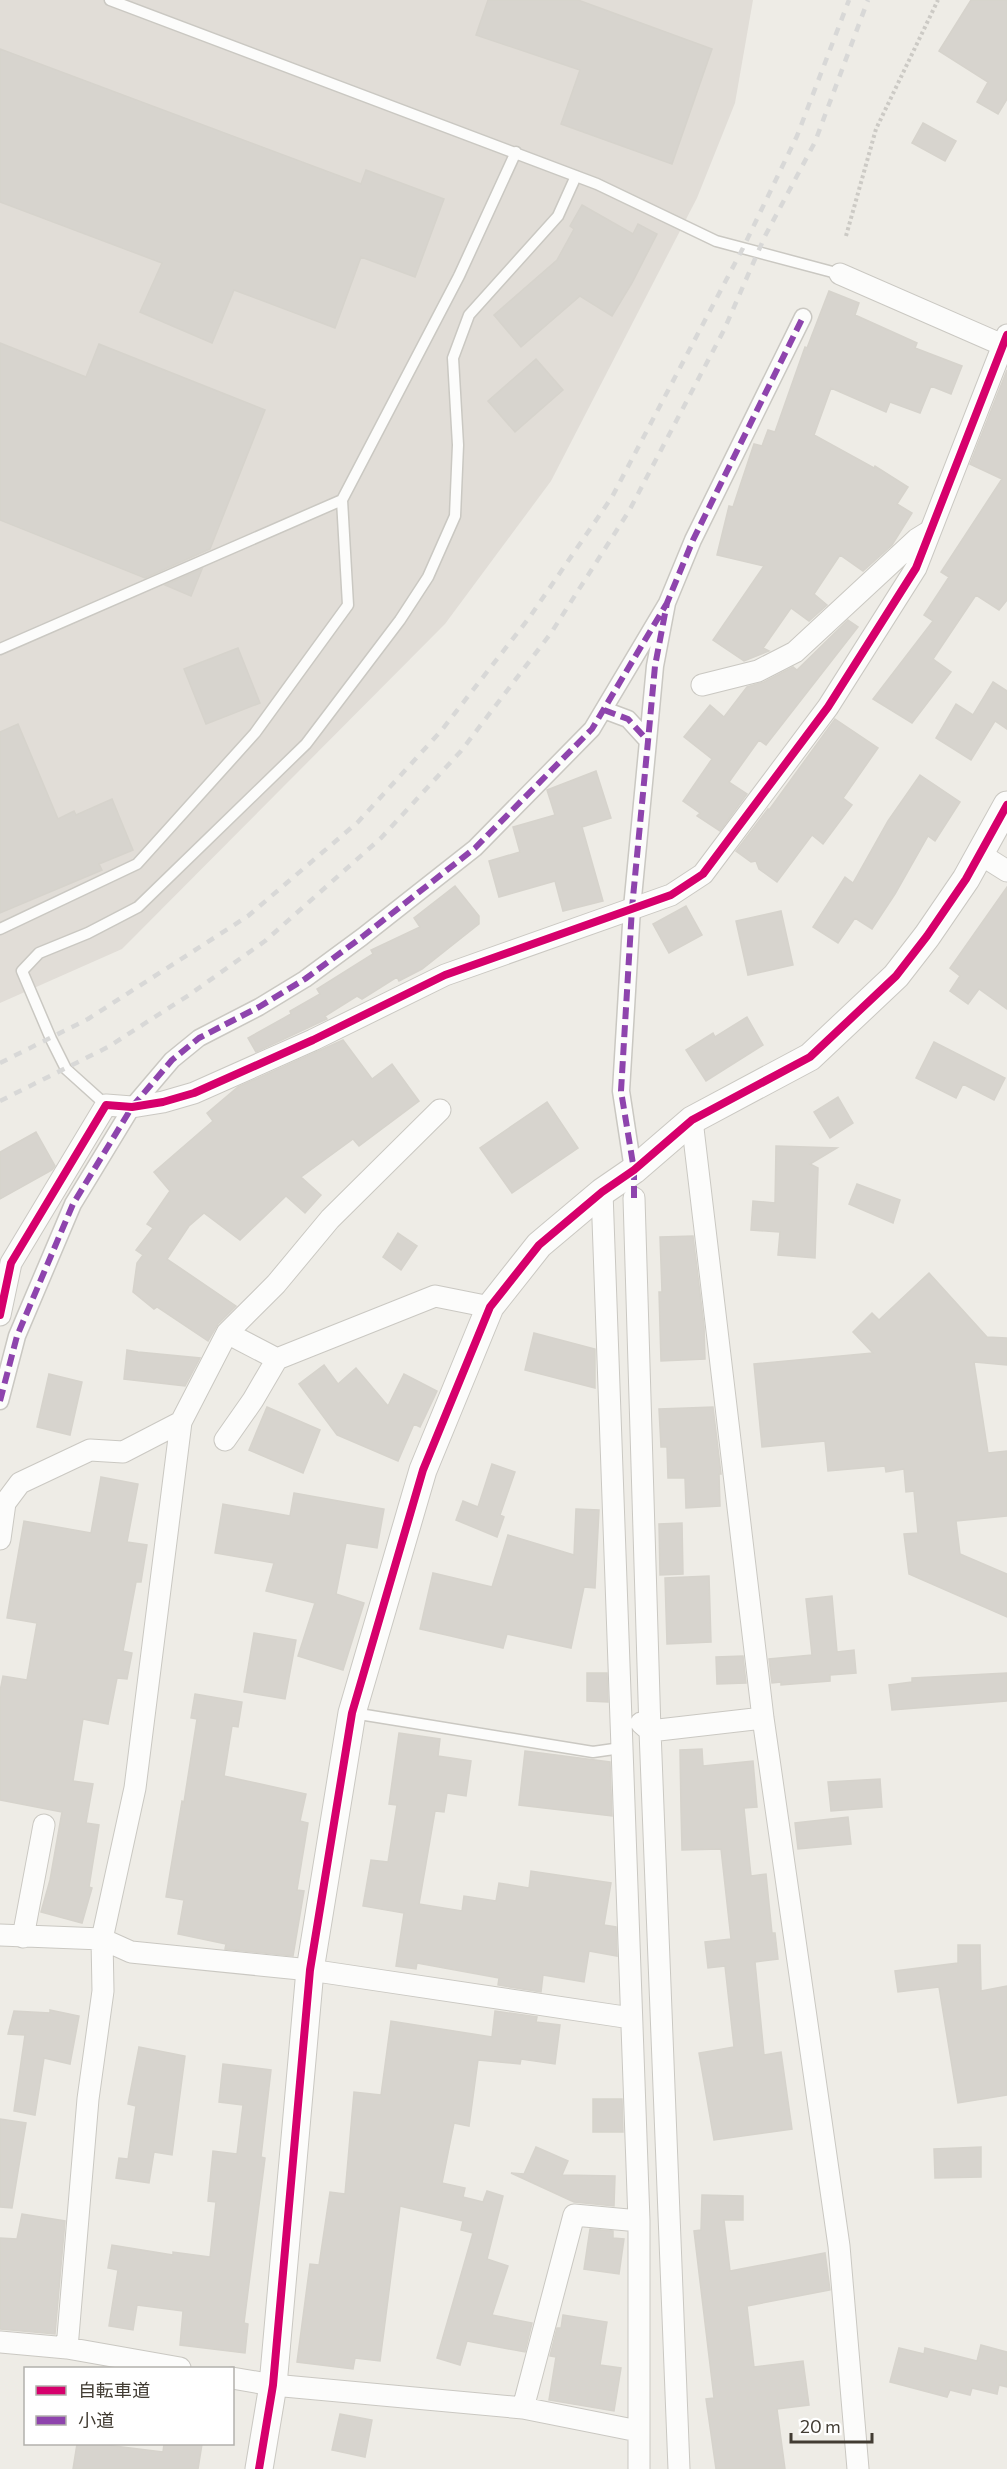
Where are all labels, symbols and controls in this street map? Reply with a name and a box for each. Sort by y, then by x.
legend [24,2367,234,2445]
text: 自転車道 [78,2379,150,2401]
scale bar [791,2406,872,2444]
text: 小道 [78,2409,114,2431]
text: 20 m [800,2415,841,2437]

